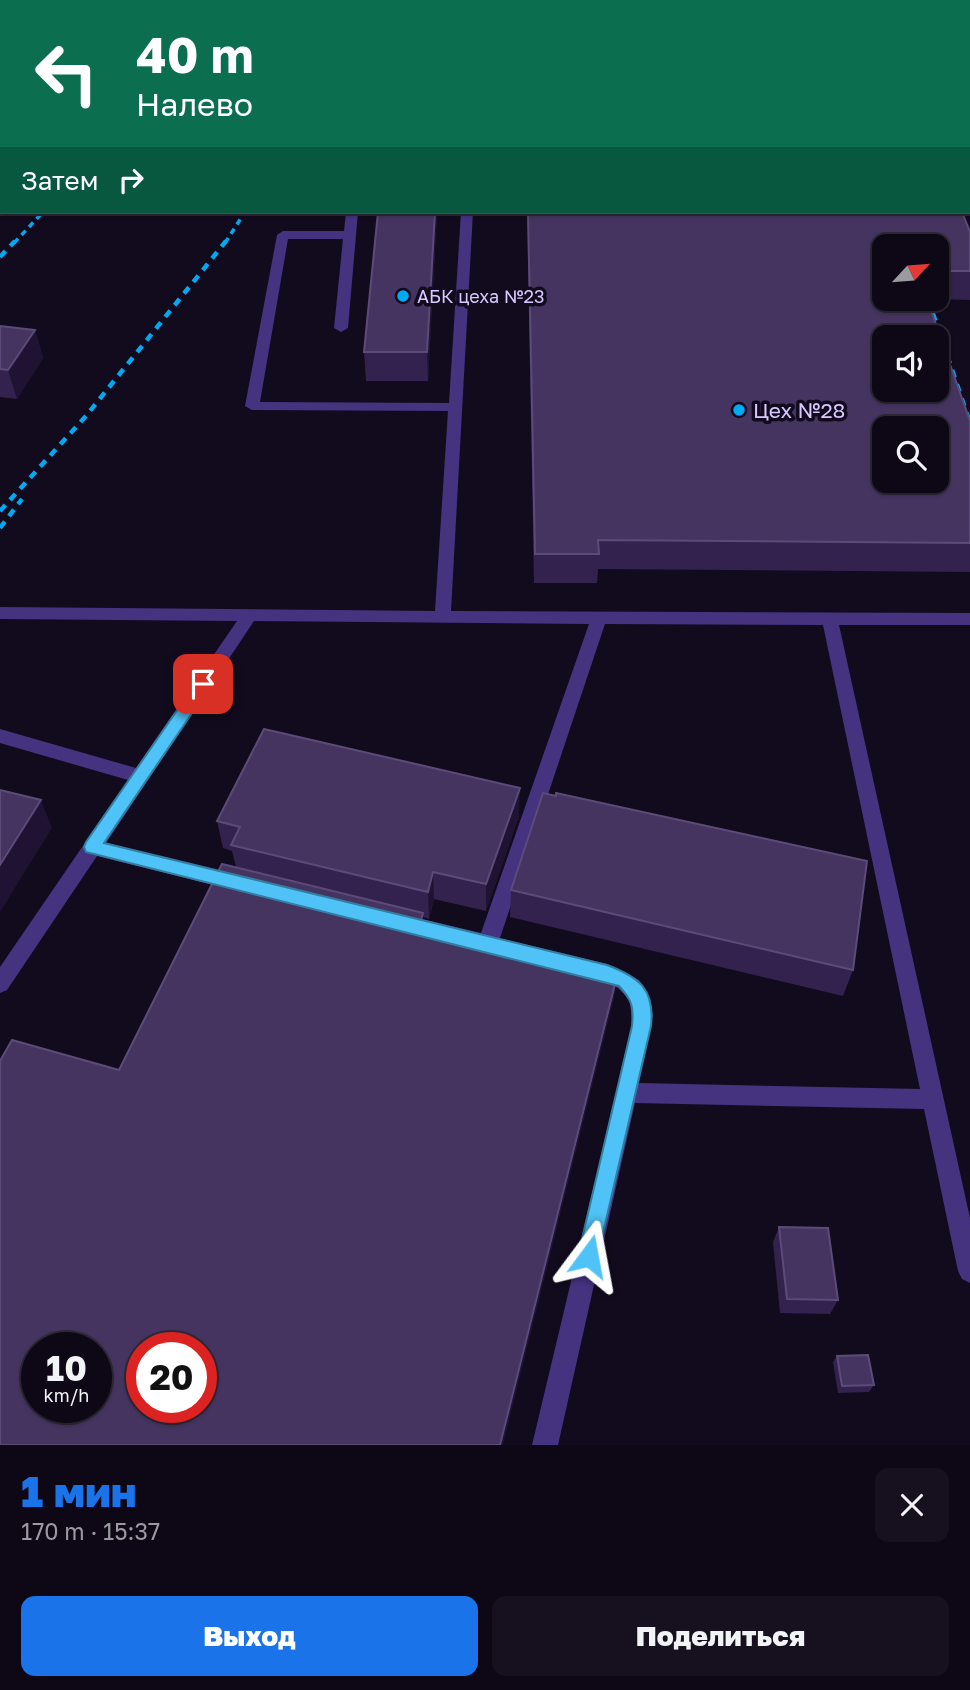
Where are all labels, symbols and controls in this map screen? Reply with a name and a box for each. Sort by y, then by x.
text: 40 m [136,25,254,84]
icon: left [21,28,112,119]
text: Налево [136,85,253,123]
icon: right [112,161,150,199]
text: Затем [21,165,98,196]
north arrow [872,234,948,312]
map controls [872,234,949,493]
place label: АБК цеха №23 [417,285,544,307]
marker: АБК цеха №23 [395,288,411,304]
button: sound [872,325,949,402]
place label: Цех №28 [753,397,845,423]
marker: Цех №28 [731,402,747,418]
button: search [872,416,949,493]
pin [173,654,233,714]
icon: arrive [184,665,222,703]
position arrow [552,1219,626,1293]
speed limit sign: 20 [126,1332,217,1423]
text: 10 [46,1347,87,1389]
text: km/h [44,1384,89,1406]
text: 1 мин [21,1466,137,1516]
button: close [875,1468,949,1542]
text: 170 m · 15:37 [21,1517,160,1545]
button: Выход [21,1596,478,1676]
button: Поделиться [492,1596,949,1676]

